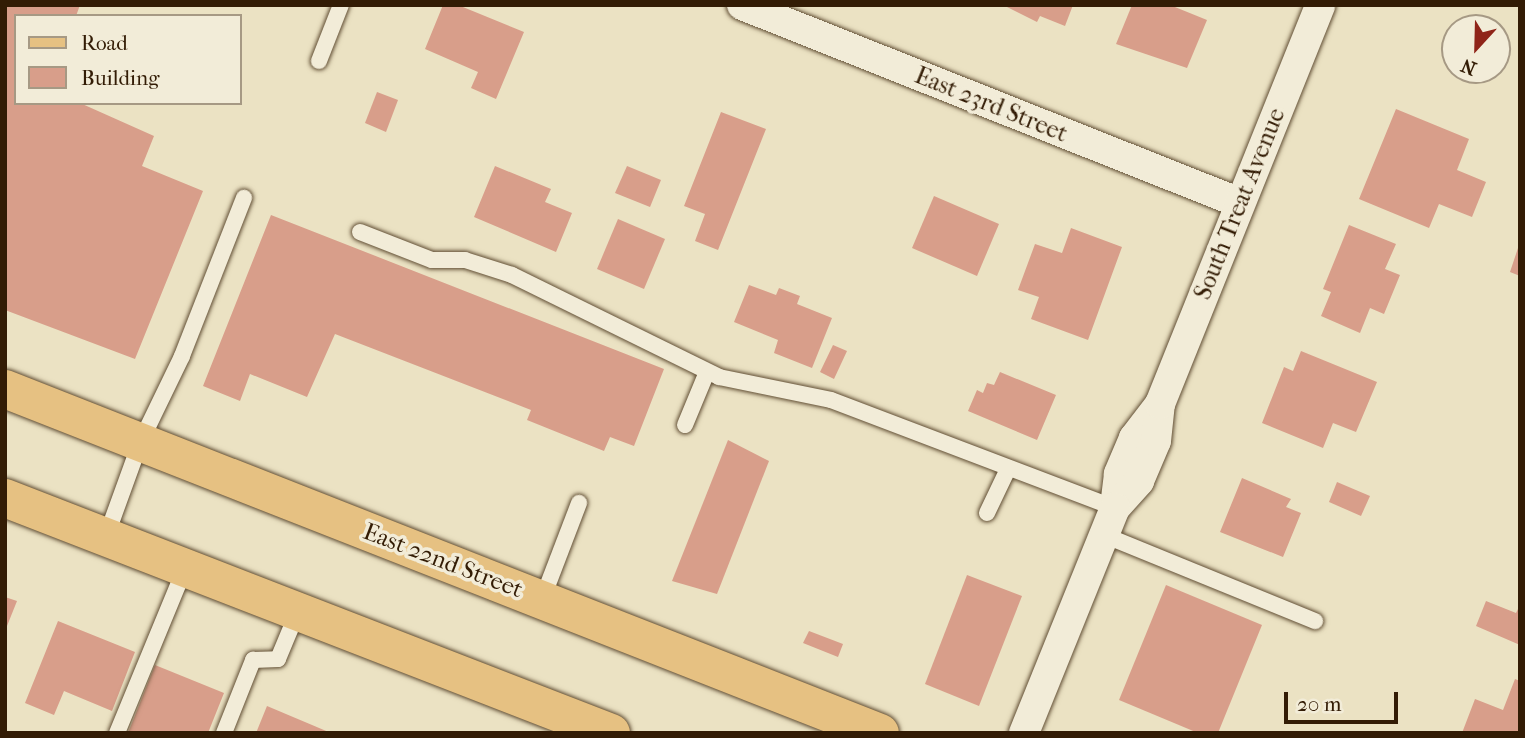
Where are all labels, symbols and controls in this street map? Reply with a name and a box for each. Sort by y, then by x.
legend [14,14,242,105]
north arrow [1441,14,1511,84]
text: Road [81,31,128,55]
text: N [1458,54,1480,80]
street label: East 23rd Street [911,61,1071,149]
text: Building [81,66,159,90]
street label: South Treat Avenue [1188,104,1292,304]
street label: East 22nd Street [359,517,527,605]
scale bar [1287,678,1401,722]
text: 20 m [1297,692,1341,716]

